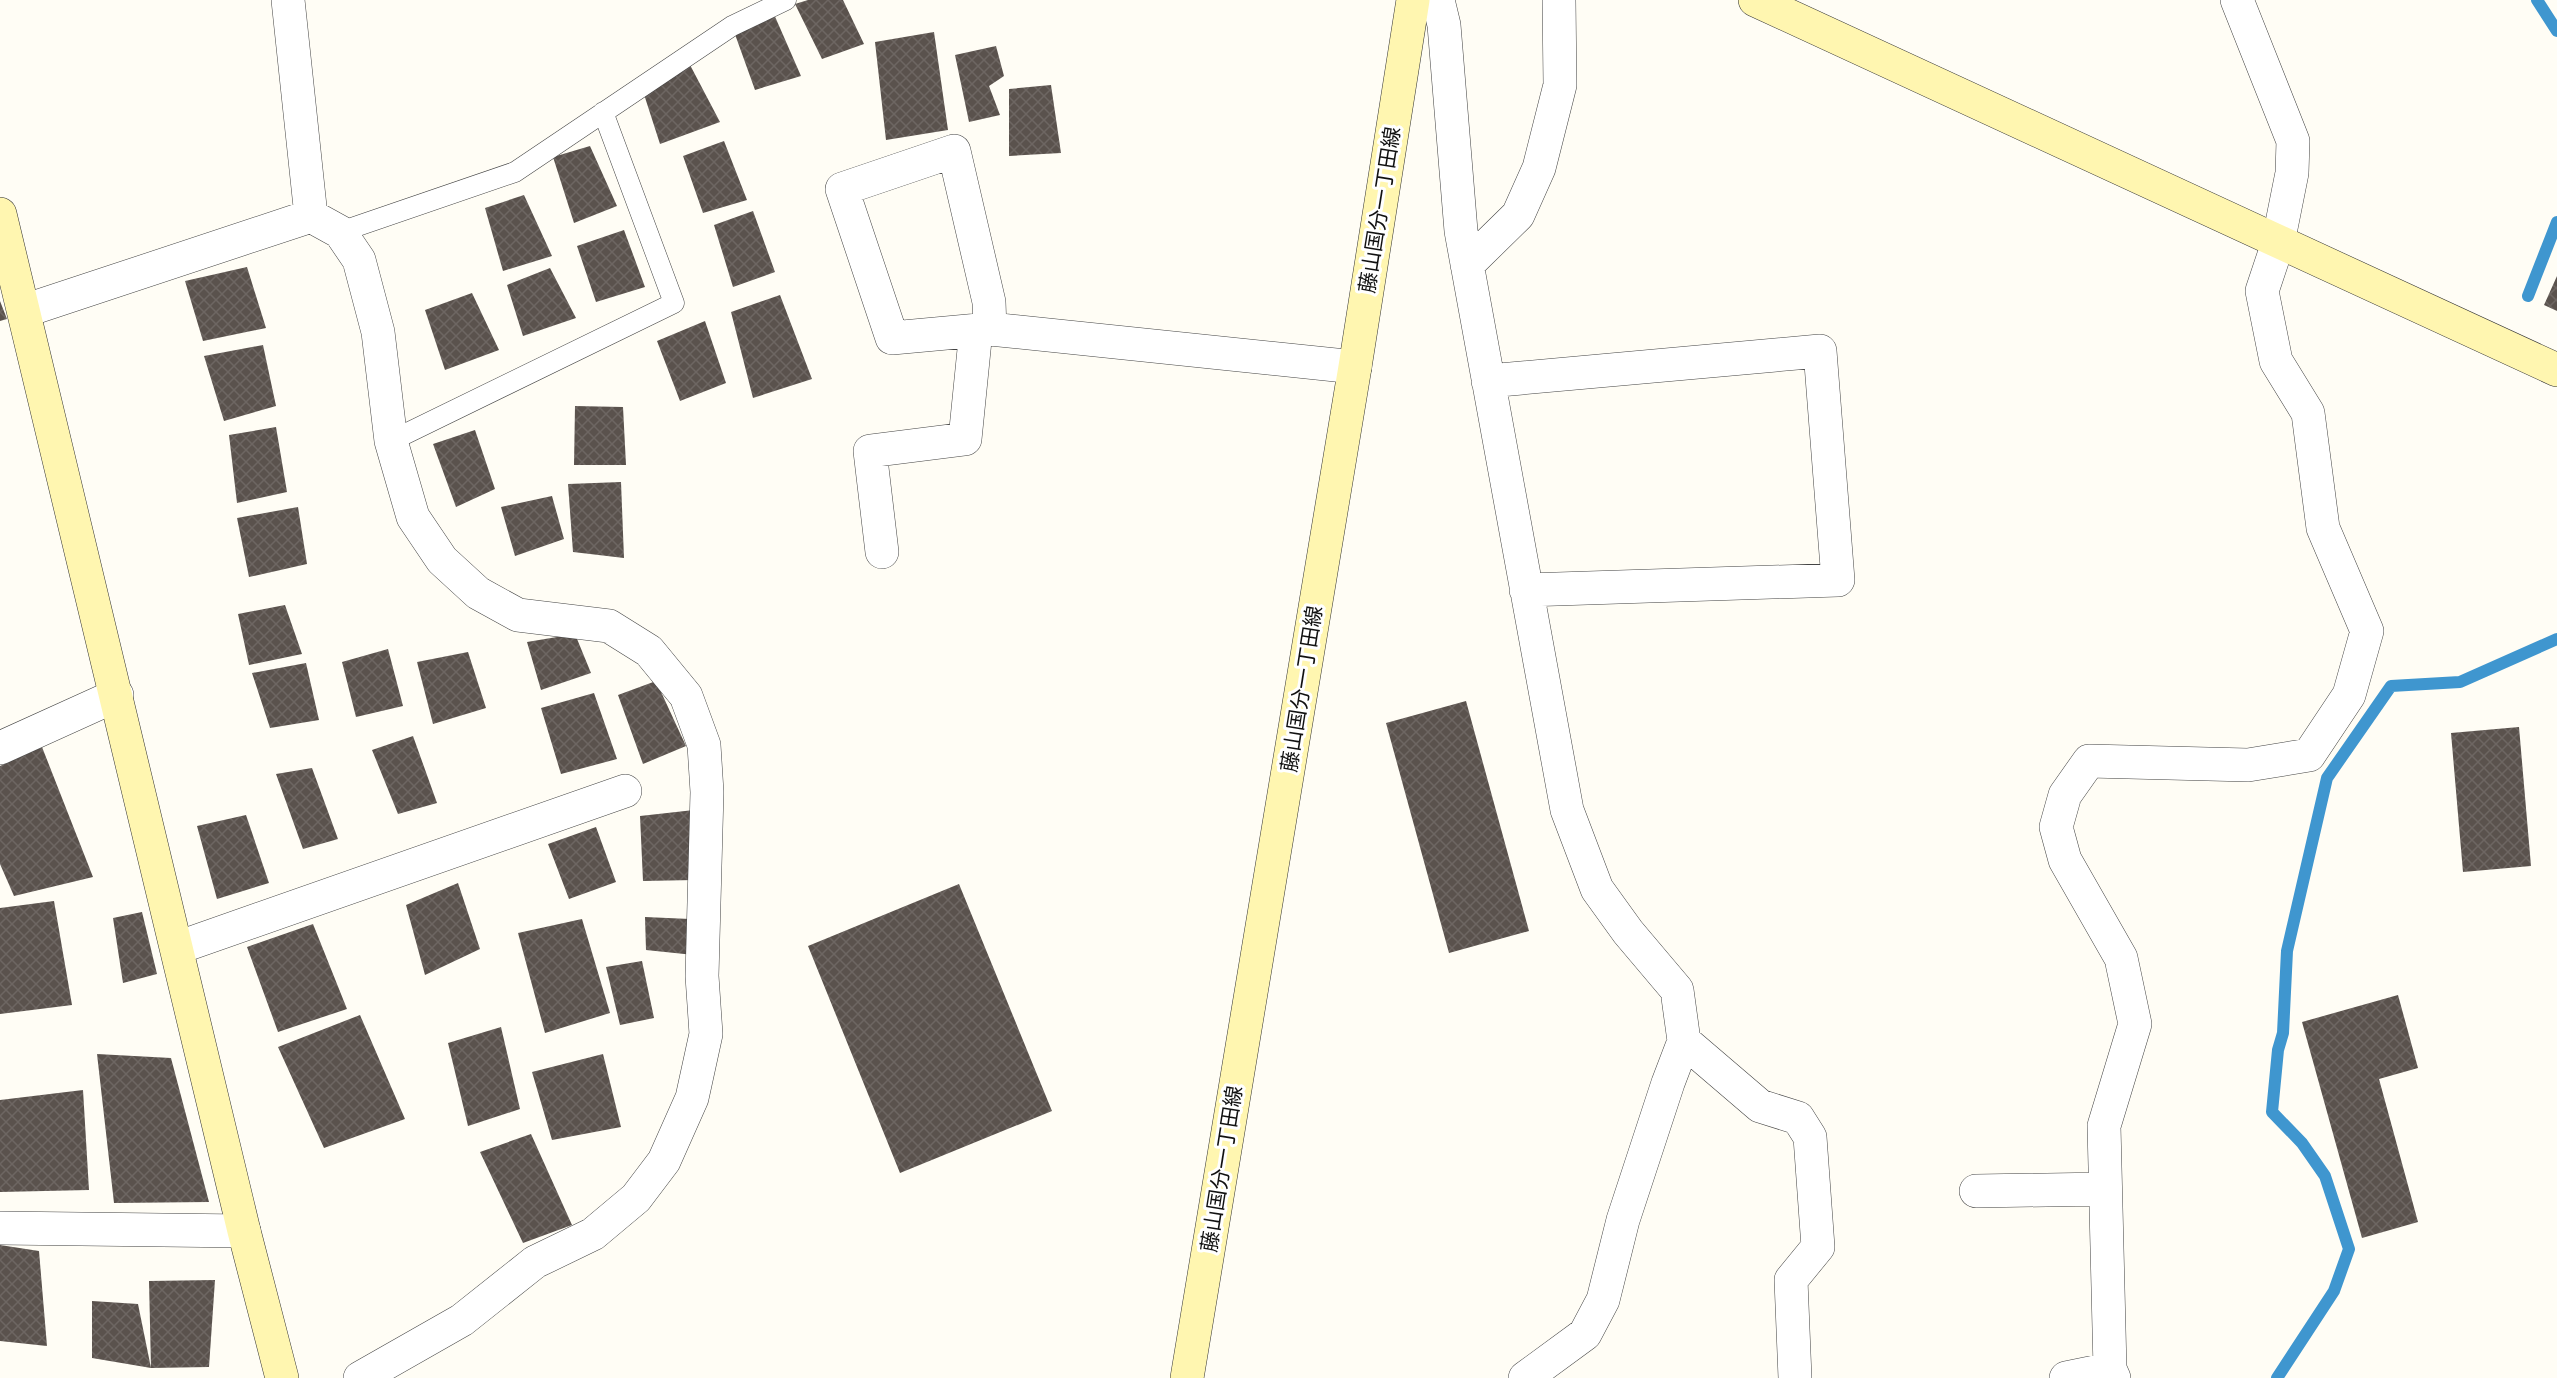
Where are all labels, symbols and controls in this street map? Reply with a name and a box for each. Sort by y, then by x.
street label: 藤山国分一丁田線 [1354,125,1406,295]
street label: 藤山国分一丁田線 [1276,604,1328,774]
street label: 藤山国分一丁田線 [1196,1084,1248,1254]

